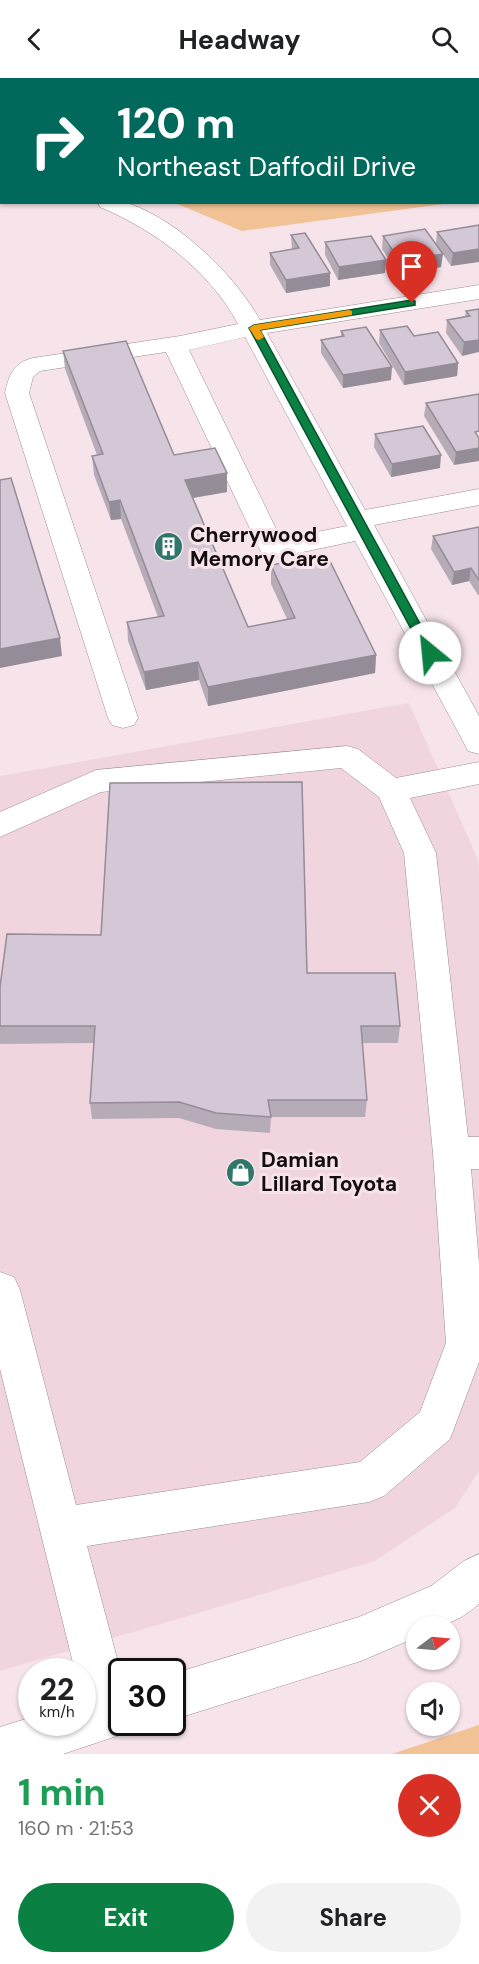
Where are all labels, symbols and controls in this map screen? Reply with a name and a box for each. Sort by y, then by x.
text: Headway [178,22,301,57]
icon: back [18,23,51,56]
icon: search [428,23,461,56]
text: 120 m [117,96,235,151]
icon: right [18,102,96,180]
text: Northeast Daffodil Drive [117,149,416,184]
pin [386,241,437,303]
icon: arrive [395,250,428,283]
place label: Cherrywood Memory Care [190,521,329,573]
building icon: Cherrywood Memory Care [153,531,185,563]
position arrow [398,621,462,685]
place label: Damian Lillard Toyota [261,1146,397,1198]
shop icon: Damian Lillard Toyota [224,1156,256,1188]
north arrow [406,1616,460,1670]
map controls [406,1616,460,1736]
speed limit sign: 30 [108,1658,186,1736]
text: 22 [40,1670,74,1709]
button: sound [406,1682,460,1736]
text: km/h [39,1702,75,1722]
text: 1 min [18,1769,106,1816]
button: close [398,1774,461,1837]
text: 160 m · 21:53 [18,1815,134,1841]
button: Exit [18,1883,234,1952]
button: Share [246,1883,461,1952]

